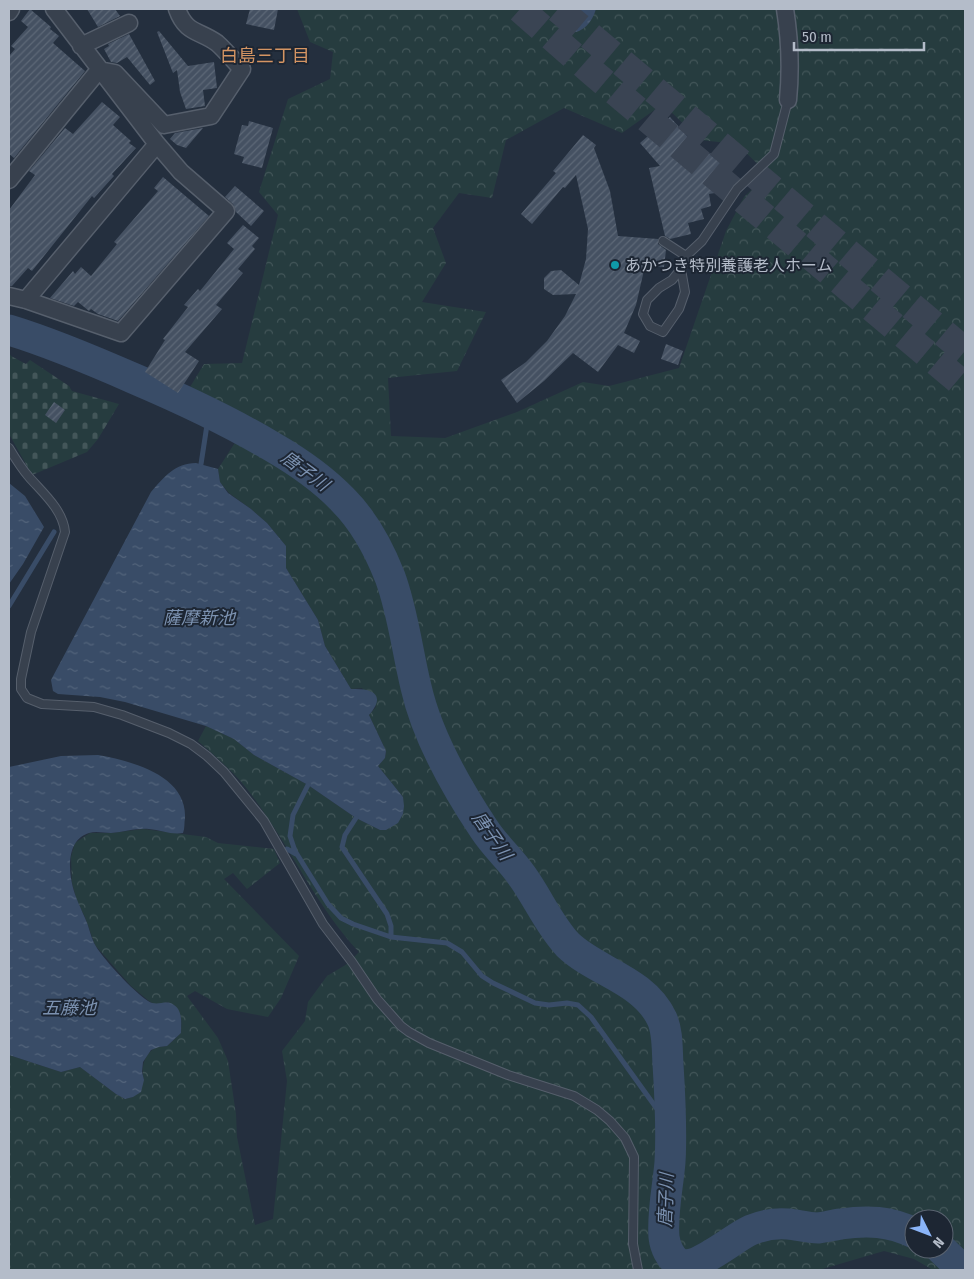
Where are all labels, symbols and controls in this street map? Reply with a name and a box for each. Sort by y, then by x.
scale bar [794,20,924,52]
text: 50 m [802,28,832,46]
district label: 白島三丁目 [220,45,310,67]
place label: あかつき特別養護老人ホーム [625,256,833,275]
marker: あかつき特別養護老人ホーム [609,259,621,271]
water label: 唐子川 [277,446,335,497]
water label: 薩摩新池 [163,607,237,629]
water label: 唐子川 [468,808,518,866]
water label: 五藤池 [42,997,98,1019]
water label: 唐子川 [654,1171,678,1227]
north arrow [904,1209,954,1259]
text: N [929,1234,947,1251]

